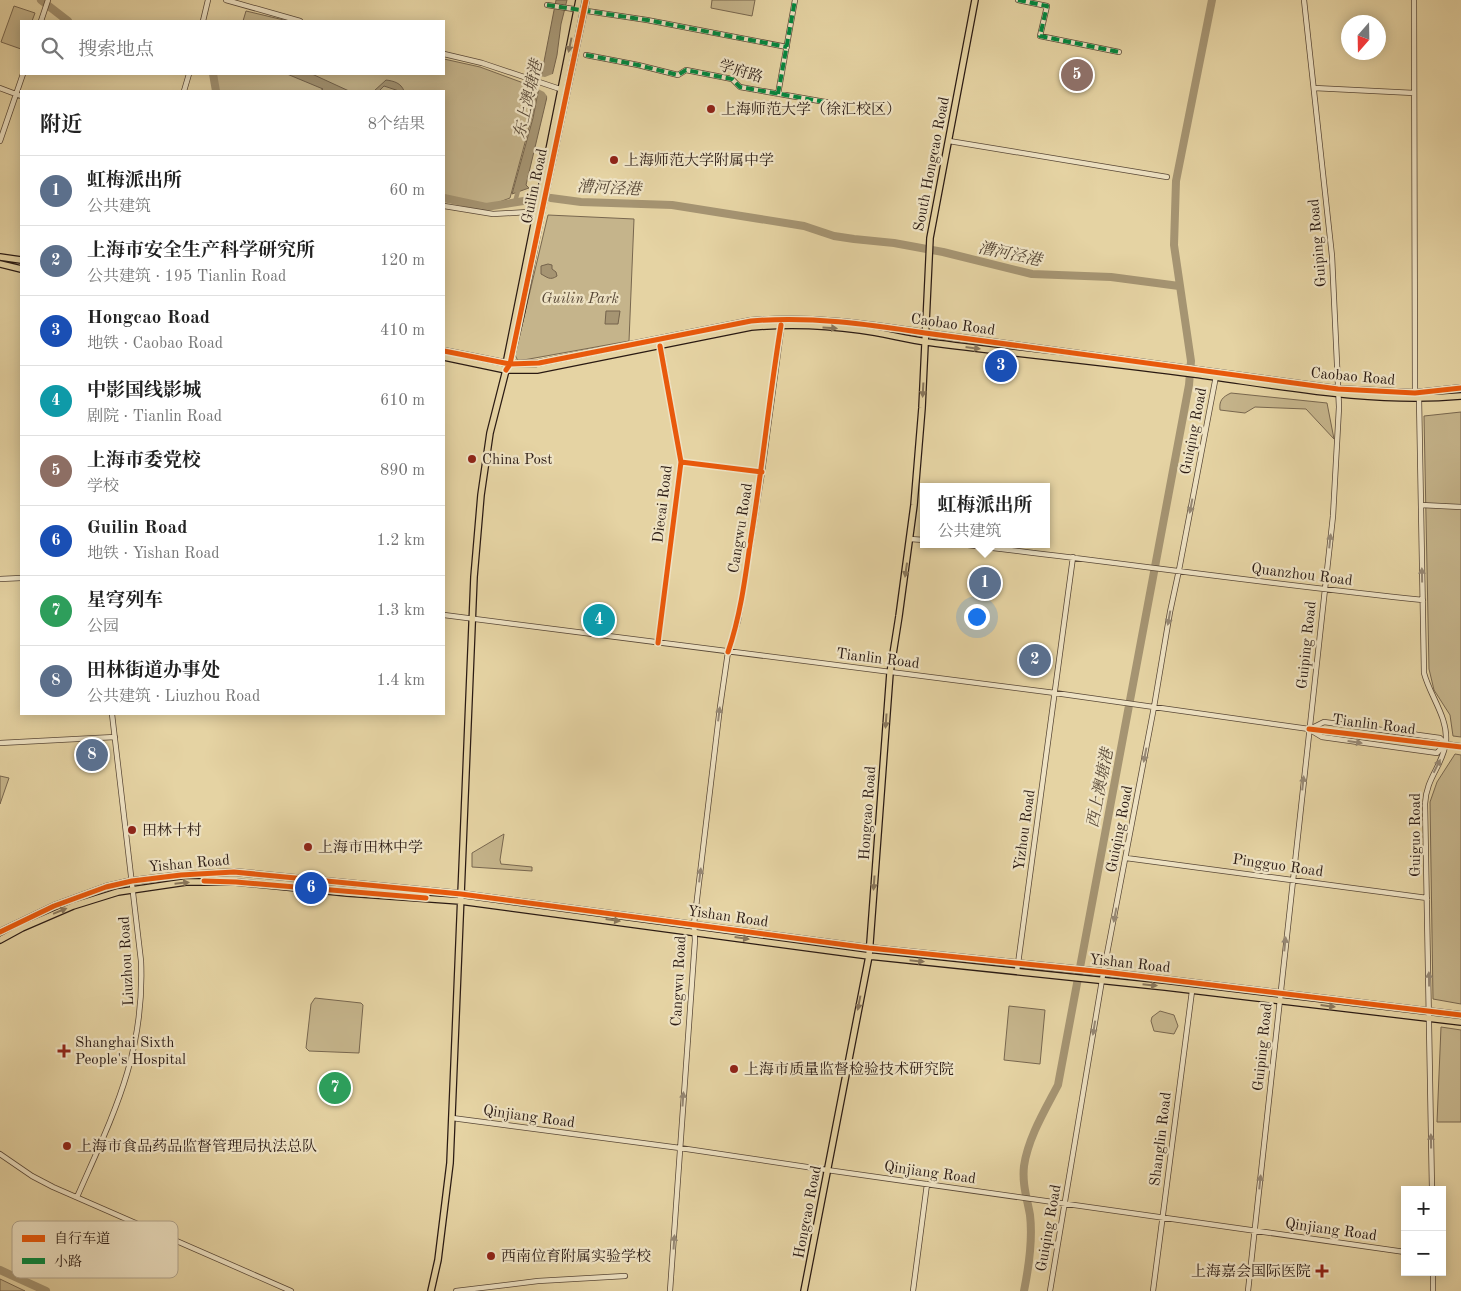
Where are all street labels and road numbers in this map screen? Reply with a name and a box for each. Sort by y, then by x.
street label: 学府路 [717,57,765,86]
street label: South Hongcao Road [912,96,953,233]
street label: Guilin Road [520,147,551,225]
street label: Guiping Road [1307,198,1330,288]
street label: Caobao Road [910,312,996,339]
street label: Caobao Road [1310,366,1396,389]
street label: Guiqing Road [1179,386,1210,476]
street label: Diecai Road [651,464,676,544]
street label: Cangwu Road [727,482,756,574]
street label: Quanzhou Road [1250,562,1353,589]
street label: Guiping Road [1295,600,1320,690]
street label: Tianlin Road [835,647,921,672]
street label: Tianlin Road [1331,713,1417,738]
street label: Hongcao Road [858,765,879,861]
street label: Guiqing Road [1105,784,1136,874]
street label: Yizhou Road [1012,788,1039,872]
street label: Guiguo Road [1409,793,1424,877]
street label: Yishan Road [148,853,231,876]
street label: Pingguo Road [1231,853,1324,880]
street label: Yishan Road [686,904,770,931]
street label: Liuzhou Road [118,915,137,1006]
street label: Cangwu Road [670,935,689,1027]
street label: Yishan Road [1088,953,1171,976]
street label: Guiping Road [1251,1002,1276,1092]
street label: Shanglin Road [1148,1091,1175,1187]
street label: Qinjiang Road [482,1104,576,1131]
street label: Qinjiang Road [883,1160,977,1187]
street label: Hongcao Road [792,1164,825,1260]
street label: Guiqing Road [1034,1183,1065,1273]
street label: Qinjiang Road [1284,1217,1378,1244]

